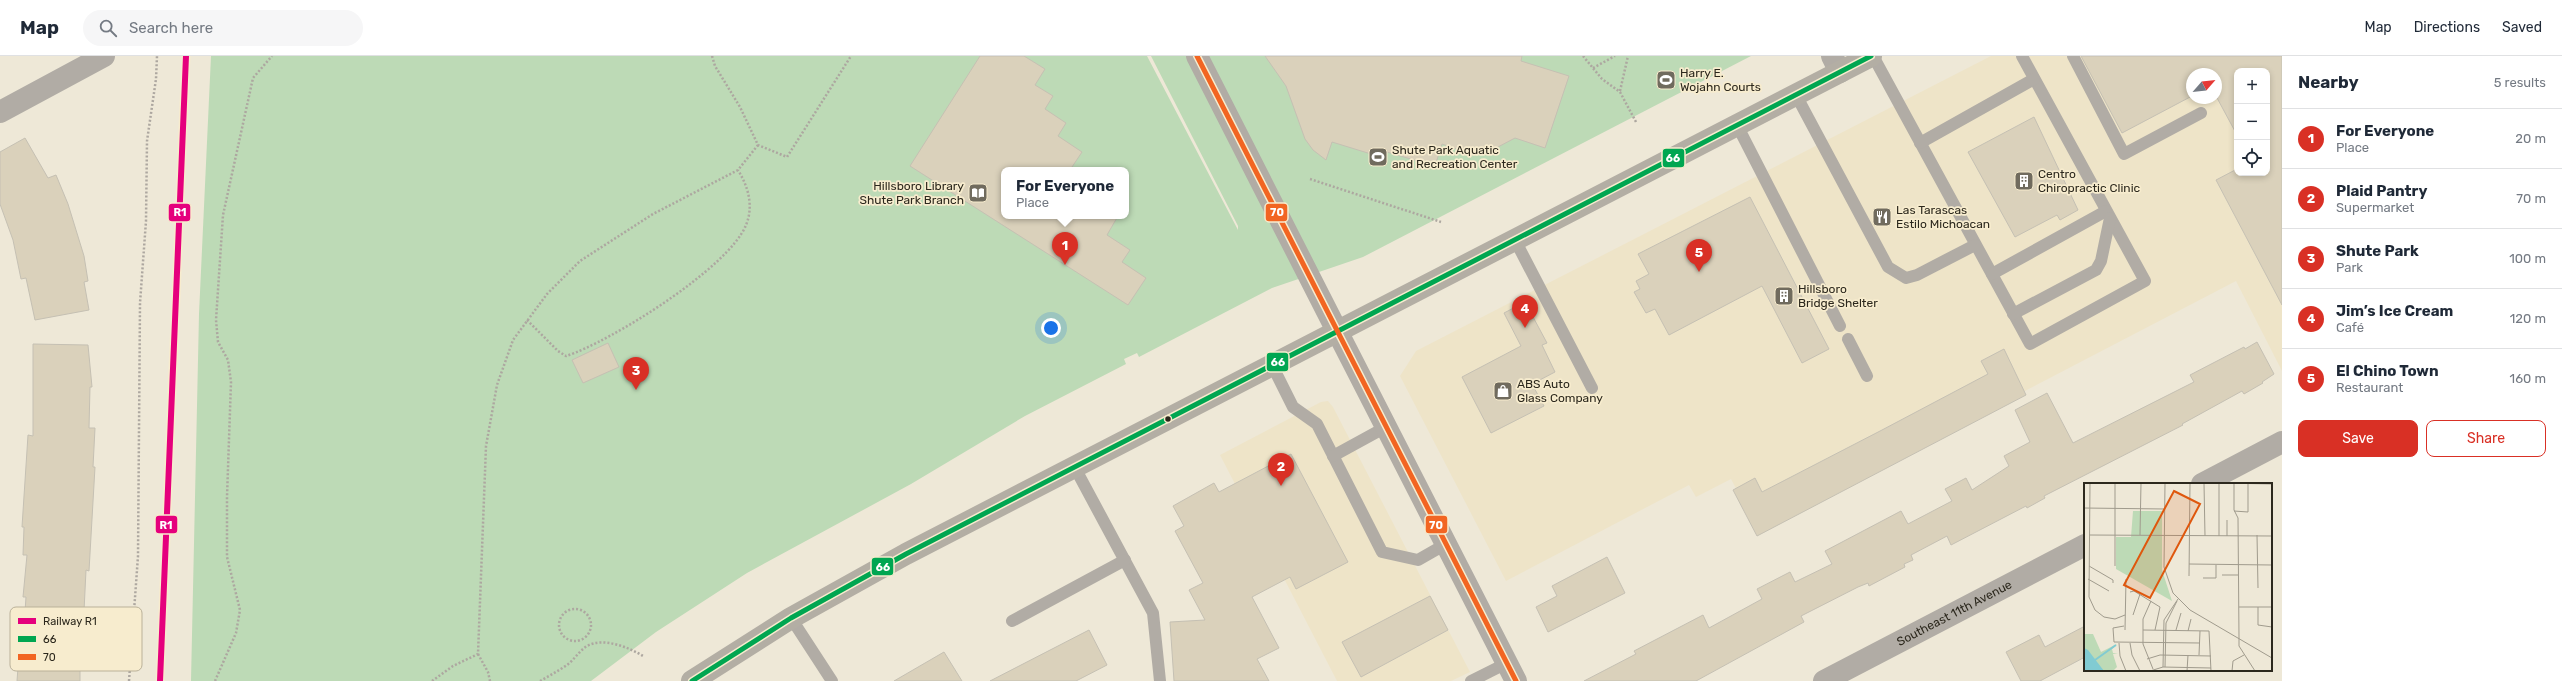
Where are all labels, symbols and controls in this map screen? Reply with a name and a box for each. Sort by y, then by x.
search box [83,10,363,46]
text: Map [20,16,59,39]
icon: search [97,17,119,39]
text: Search here [129,19,213,37]
text: Map [2365,19,2392,36]
text: Directions [2414,19,2480,36]
text: Saved [2502,19,2542,36]
place label: Harry E. Wojahn Courts [1680,66,1761,94]
north arrow [2186,68,2222,104]
map controls [2234,68,2270,176]
button: + [2234,68,2270,104]
sports icon: Harry E. Wojahn Courts [1655,69,1677,91]
text: Nearby [2298,72,2359,92]
text: 5 results [2494,75,2546,90]
button: − [2234,104,2270,140]
text: For Everyone [2336,122,2434,140]
text: 1 [2308,131,2314,146]
text: 20 m [2515,131,2546,146]
button: locate [2234,140,2270,176]
text: Place [2336,140,2369,155]
place label: Shute Park Aquatic and Recreation Center [1392,143,1518,171]
sports icon: Shute Park Aquatic and Recreation Center [1367,146,1389,168]
line badge: 66 [1662,148,1685,168]
text: 66 [1666,152,1680,165]
popup [1001,167,1129,219]
place label: Centro Chiropractic Clinic [2038,167,2141,195]
building icon: Centro Chiropractic Clinic [2013,170,2035,192]
text: For Everyone [1016,177,1114,195]
place label: Hillsboro Library Shute Park Branch [860,179,964,207]
library icon: Hillsboro Library Shute Park Branch [967,182,989,204]
text: Plaid Pantry [2336,182,2427,200]
text: 2 [2307,191,2315,206]
text: 70 m [2516,191,2546,206]
text: Place [1016,195,1049,210]
text: Supermarket [2336,200,2414,215]
line badge: R1 [168,203,191,222]
line badge: 70 [1265,203,1288,222]
place label: Las Tarascas Estilo Michoacan [1896,203,1990,231]
text: R1 [173,206,187,219]
text: 70 [1270,206,1284,219]
restaurant icon: Las Tarascas Estilo Michoacan [1871,206,1893,228]
pin: 1 [1052,232,1078,265]
pin: 5 [1686,239,1712,272]
text: Shute Park [2336,242,2419,260]
text: 3 [2307,251,2315,266]
text: 100 m [2509,251,2546,266]
text: Park [2336,260,2363,275]
place label: Hillsboro Bridge Shelter [1798,282,1878,310]
building icon: Hillsboro Bridge Shelter [1773,285,1795,307]
pin: 4 [1512,295,1538,328]
text: Jim’s Ice Cream [2336,302,2453,320]
text: 4 [2307,311,2315,326]
text: 120 m [2510,311,2546,326]
your location [1041,318,1061,338]
text: Café [2336,320,2364,335]
line badge: 66 [1266,352,1289,372]
text: 66 [1271,356,1285,369]
pin: 3 [623,357,649,390]
text: El Chino Town [2336,362,2439,380]
text: 5 [2307,371,2315,386]
text: 160 m [2510,371,2546,386]
place label: ABS Auto Glass Company [1517,377,1603,405]
shop icon: ABS Auto Glass Company [1492,380,1514,402]
text: Restaurant [2336,380,2403,395]
unlabelled marker [1163,414,1173,424]
button: Save [2298,420,2418,457]
button: Share [2426,420,2546,457]
pin: 2 [1268,453,1294,486]
inset map [2084,483,2272,671]
line badge: R1 [155,515,178,534]
line badge: 70 [1425,515,1448,534]
text: R1 [159,519,173,532]
text: 70 [1429,519,1443,532]
line badge: 66 [871,557,894,576]
text: 66 [876,561,890,574]
street label: Southeast 11th Avenue [1894,577,2014,649]
legend [10,607,142,671]
text: Railway R1 [43,615,97,628]
text: 66 [43,633,57,646]
text: 70 [43,651,56,664]

